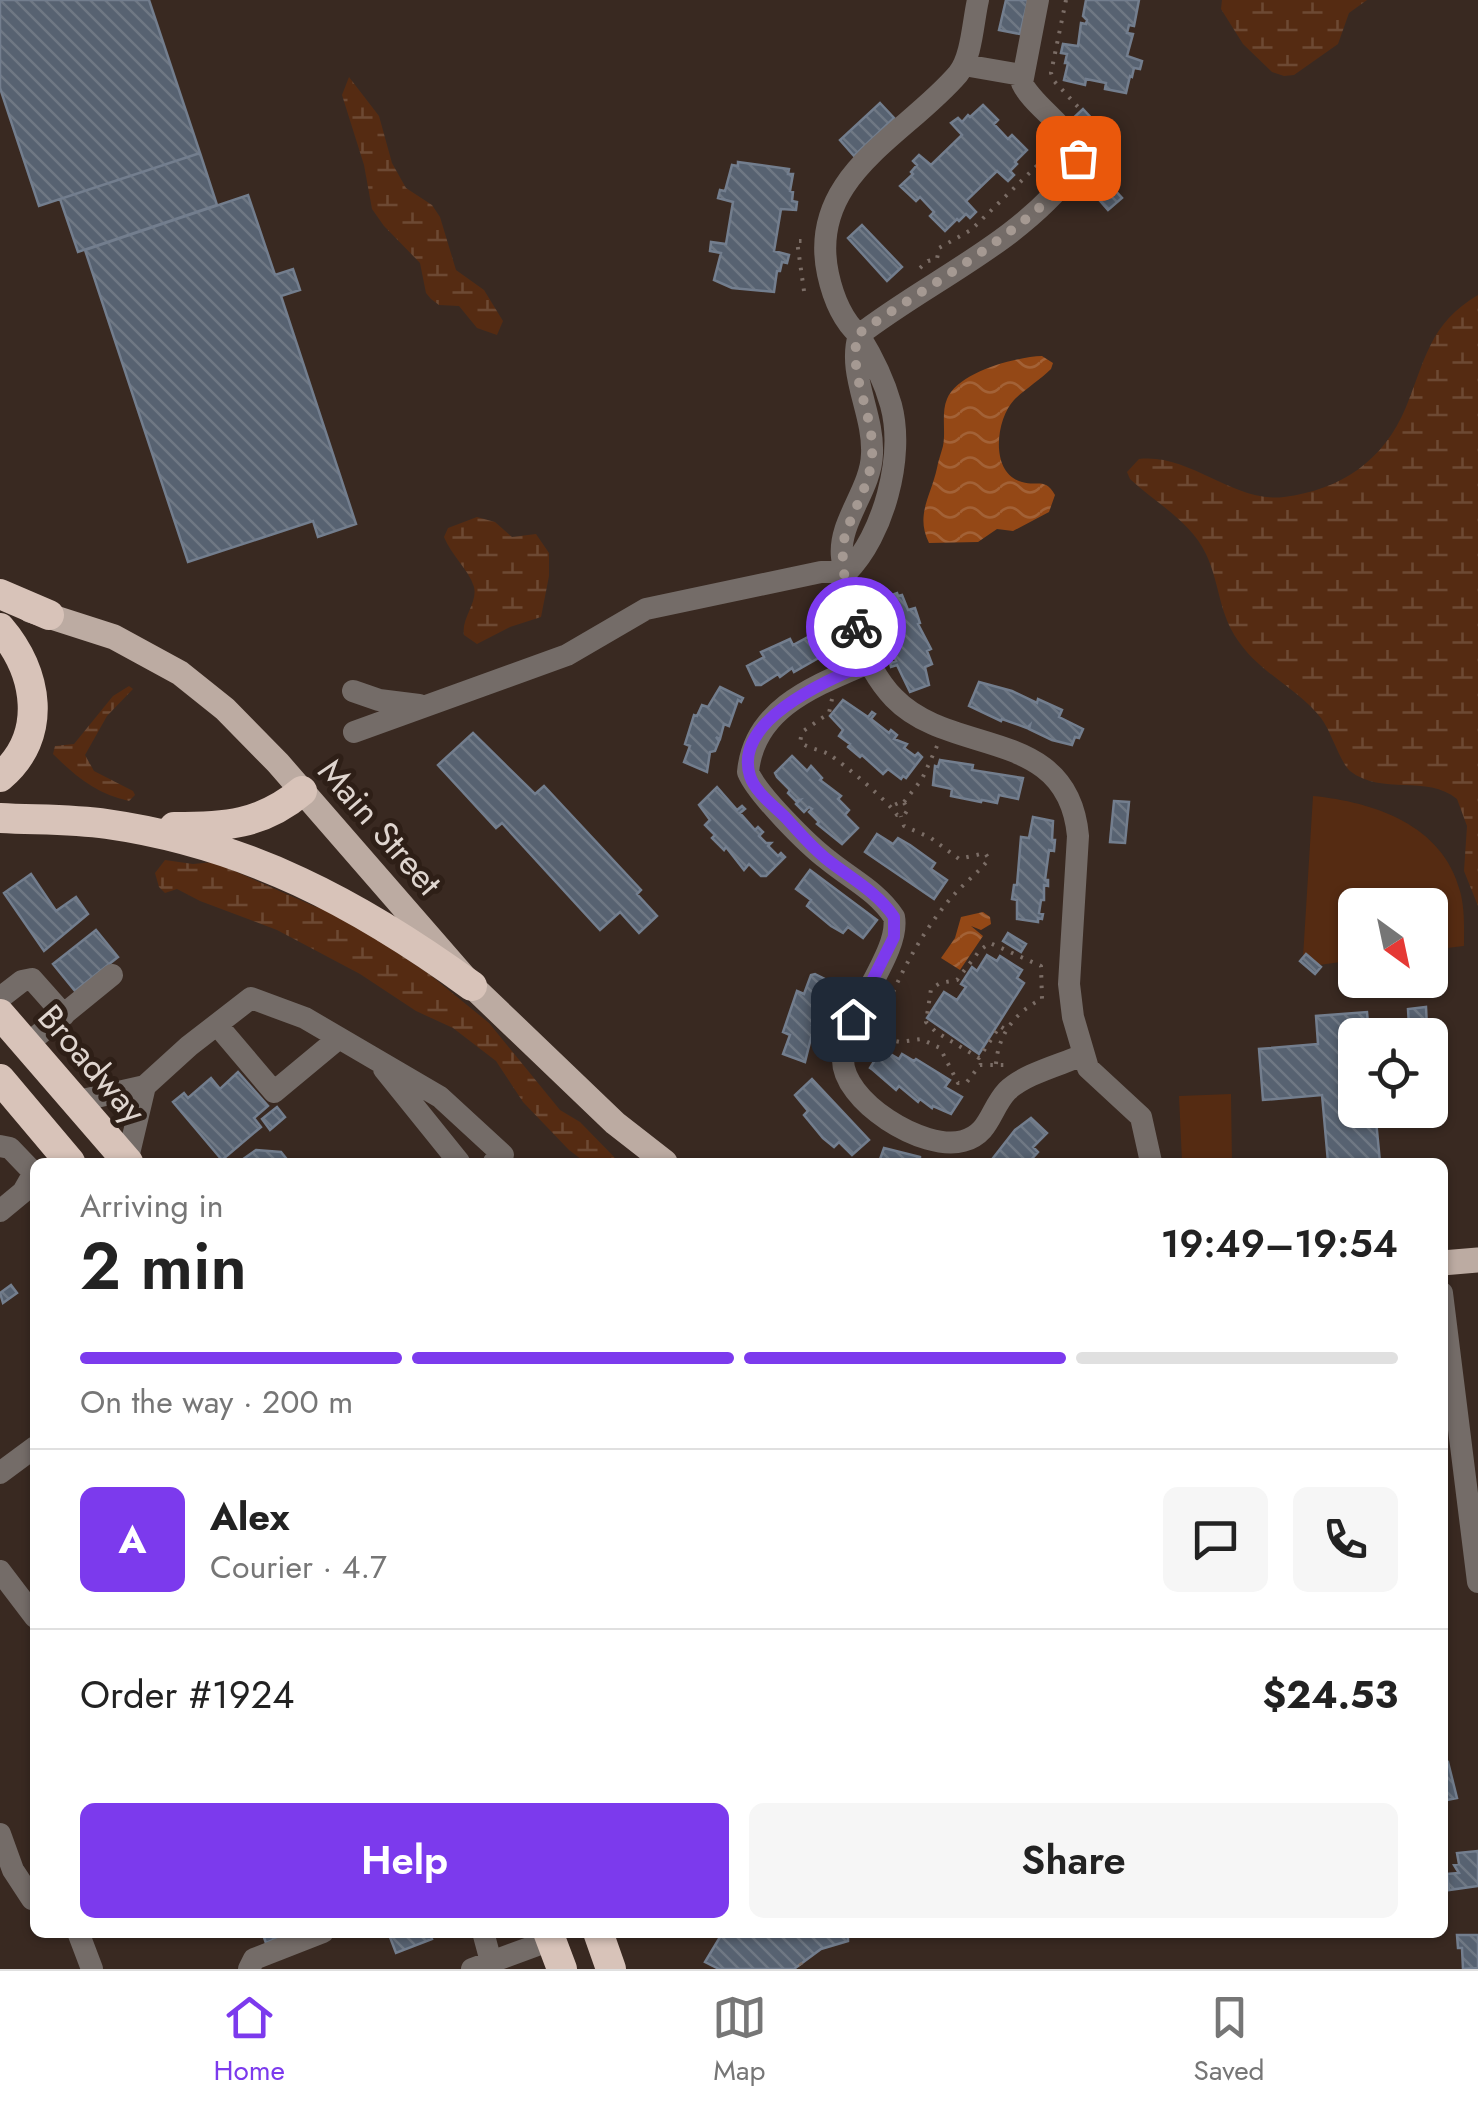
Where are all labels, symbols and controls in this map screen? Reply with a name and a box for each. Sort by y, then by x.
pin [1036,116,1121,201]
icon: bag [1051,131,1106,186]
courier [806,577,906,677]
icon: bike [829,600,884,655]
street label: Main Street [306,748,454,907]
north arrow [1338,888,1448,998]
map controls [1338,888,1448,1128]
pin [811,977,896,1062]
icon: home [826,992,881,1047]
street label: Broadway [26,994,158,1135]
button: locate [1338,1018,1448,1128]
text: Arriving in [80,1183,224,1229]
text: 19:49–19:54 [1161,1216,1398,1271]
text: 2 min [80,1219,247,1313]
text: On the way · 200 m [80,1379,353,1425]
button: chat [1163,1487,1268,1592]
button: phone [1293,1487,1398,1592]
text: Alex [210,1489,290,1544]
text: A [119,1512,146,1567]
text: Courier · 4.7 [210,1544,387,1590]
text: Order #1924 [80,1667,294,1722]
text: $24.53 [1263,1667,1398,1722]
button: Help [80,1803,729,1918]
button: Share [749,1803,1398,1918]
tab: Home [213,1990,285,2091]
tab: Map [712,1990,767,2091]
tab: Saved [1194,1990,1265,2091]

